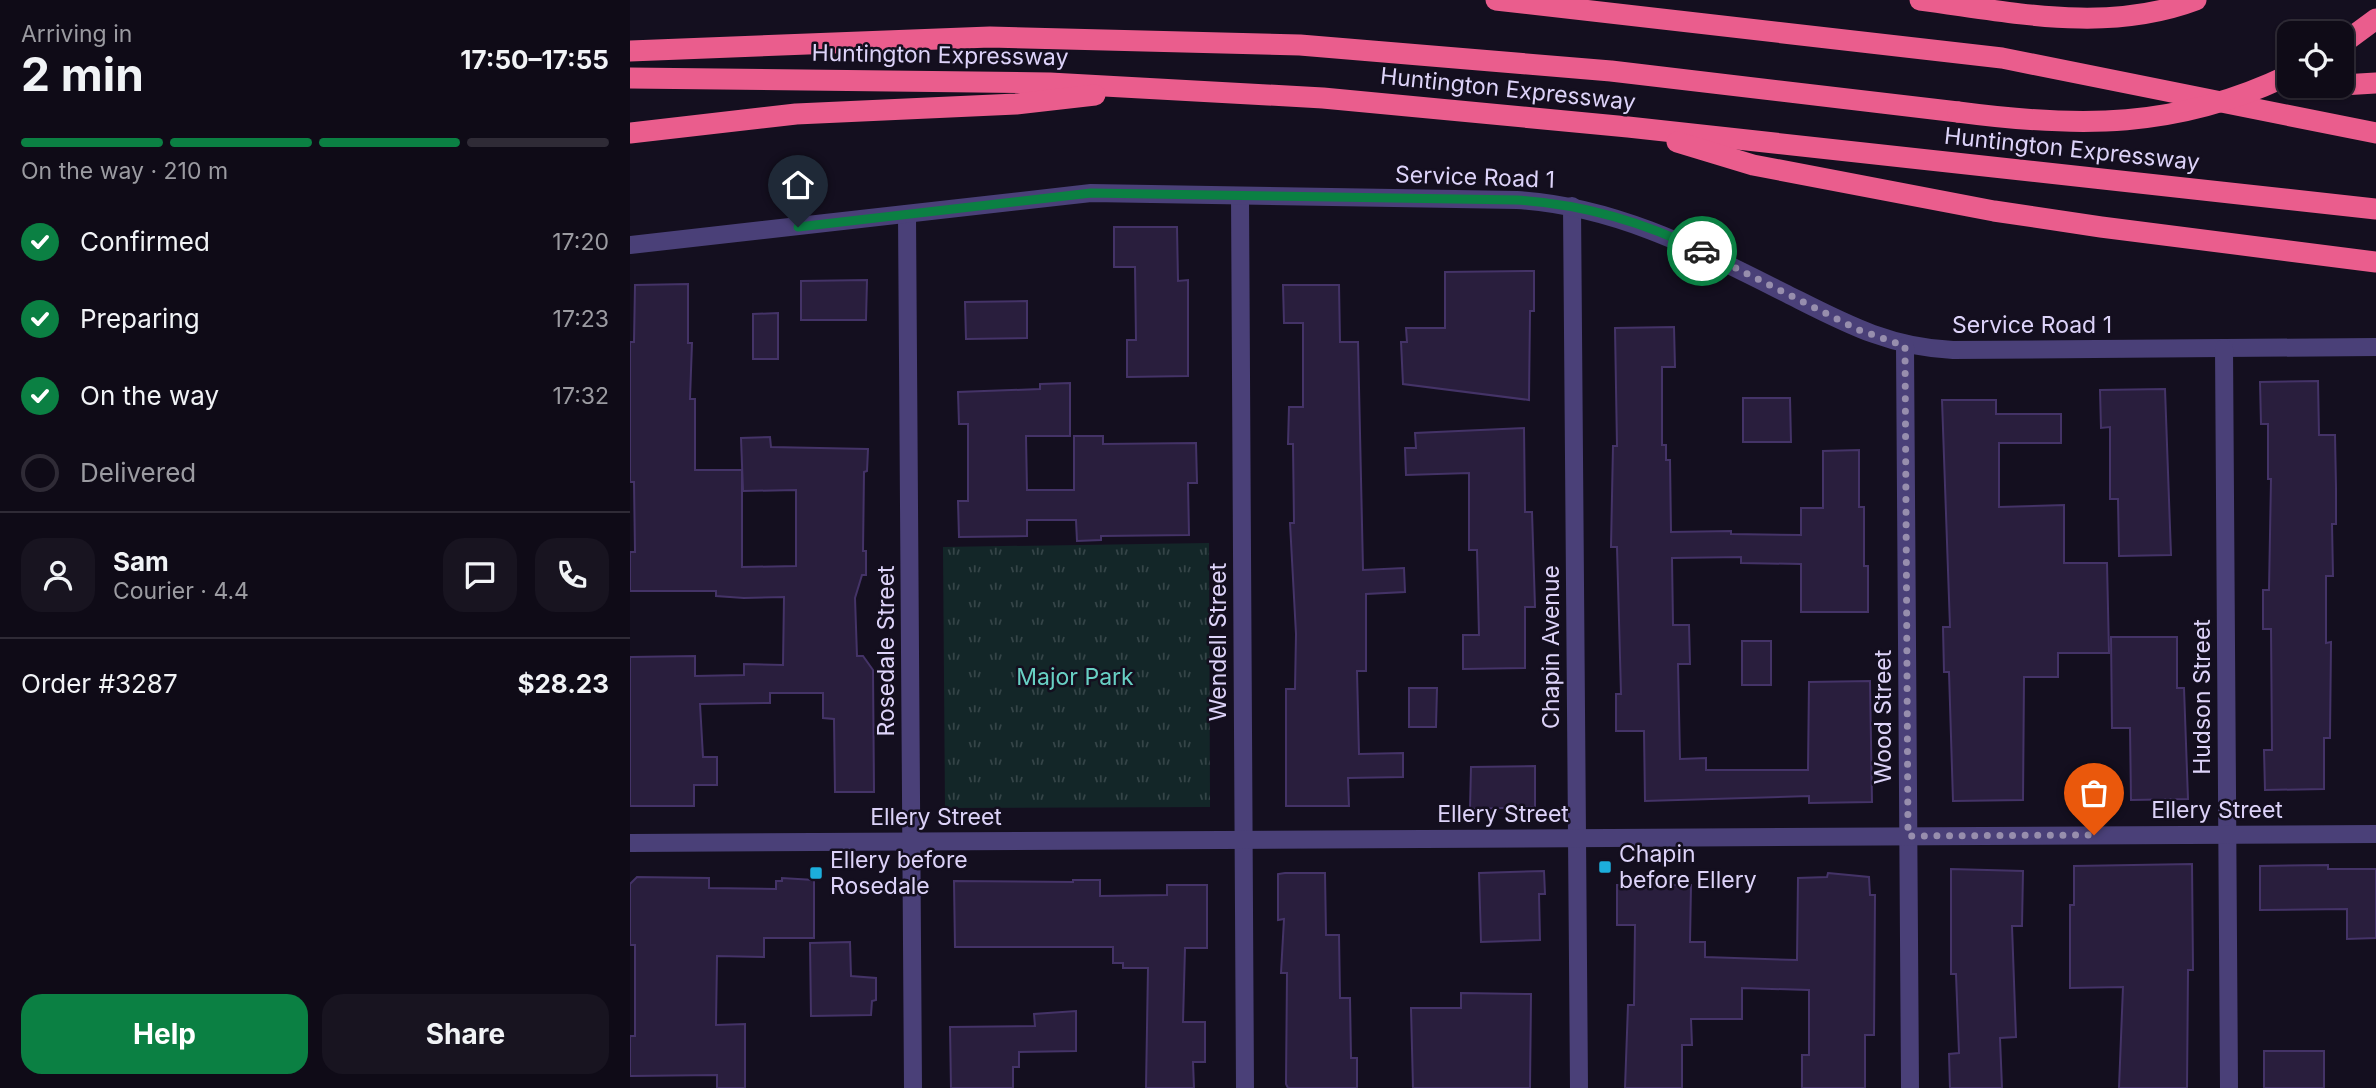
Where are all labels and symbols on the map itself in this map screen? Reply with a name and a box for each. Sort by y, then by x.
street label: Huntington Expressway [811,39,1069,71]
street label: Huntington Expressway [1379,62,1637,116]
street label: Huntington Expressway [1943,122,2201,176]
pin [768,155,828,227]
street label: Service Road 1 [1395,160,1555,194]
courier [1667,216,1737,286]
street label: Service Road 1 [1952,311,2112,339]
street label: Wendell Street [1204,562,1232,721]
street label: Rosedale Street [872,565,900,737]
street label: Chapin Avenue [1537,565,1565,729]
street label: Hudson Street [2188,619,2216,775]
street label: Wood Street [1869,649,1897,784]
park label: Major Park [1016,663,1134,691]
pin [2064,763,2124,835]
street label: Ellery Street [2151,796,2283,824]
street label: Ellery Street [1437,800,1569,828]
street label: Ellery Street [870,803,1002,831]
place label: Chapin before Ellery [1619,840,1757,894]
place label: Ellery before Rosedale [830,846,968,900]
marker: Chapin before Ellery [1597,859,1613,875]
marker: Ellery before Rosedale [808,865,824,881]

